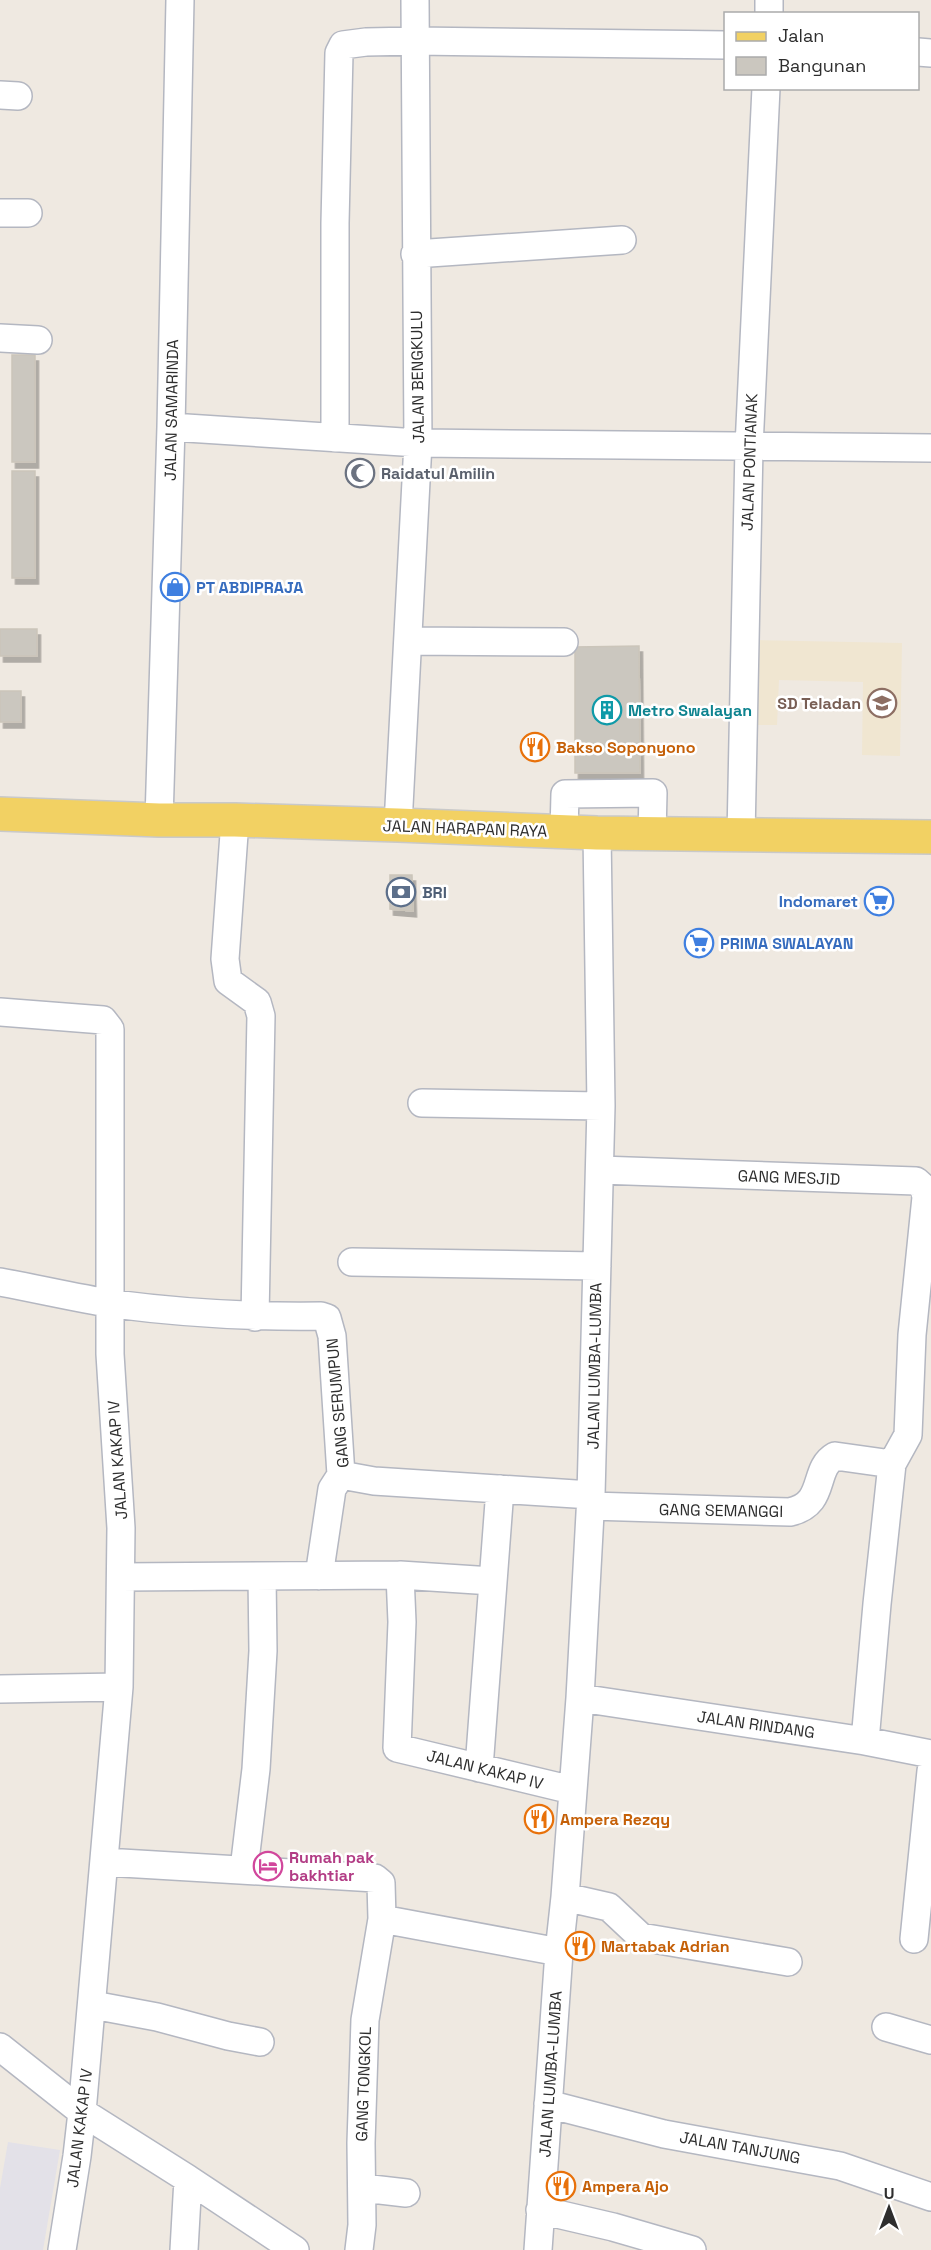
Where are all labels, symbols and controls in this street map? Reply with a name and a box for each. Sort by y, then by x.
legend [724,12,919,90]
text: Jalan [778,24,824,47]
text: Bangunan [778,54,866,77]
street label: JALAN BENGKULU [406,310,429,444]
street label: JALAN SAMARINDA [160,339,183,481]
street label: JALAN PONTIANAK [737,393,762,531]
mosque icon: Raidatul Amilin [344,457,376,489]
place label: Raidatul Amilin [381,463,495,484]
shop icon: PT ABDIPRAJA [159,571,191,603]
place label: PT ABDIPRAJA [196,577,303,598]
school or university icon: SD Teladan [866,687,898,719]
place label: SD Teladan [777,693,861,714]
building icon: Metro Swalayan [591,694,623,726]
place label: Metro Swalayan [628,700,752,721]
restaurant icon: Bakso Soponyono [519,731,551,763]
place label: Bakso Soponyono [556,737,696,758]
street label: JALAN HARAPAN RAYA [382,815,548,842]
bank icon: BRI [385,876,417,908]
place label: BRI [422,882,447,903]
supermarket icon: Indomaret [863,885,895,917]
place label: Indomaret [779,891,858,912]
supermarket icon: PRIMA SWALAYAN [683,927,715,959]
place label: PRIMA SWALAYAN [720,933,853,954]
street label: GANG MESJID [737,1165,841,1190]
street label: JALAN LUMBA-LUMBA [583,1282,606,1450]
street label: GANG SERUMPUN [321,1337,354,1469]
street label: JALAN KAKAP IV [103,1399,132,1520]
street label: GANG SEMANGGI [659,1499,783,1522]
street label: JALAN RINDANG [696,1706,816,1743]
street label: JALAN KAKAP IV [424,1745,546,1794]
restaurant icon: Ampera Rezqy [523,1803,555,1835]
place label: Ampera Rezqy [560,1809,670,1830]
place label: Rumah pak bakhtiar [289,1847,374,1886]
hotel icon: Rumah pak bakhtiar [252,1850,284,1882]
restaurant icon: Martabak Adrian [564,1930,596,1962]
place label: Martabak Adrian [601,1936,730,1957]
street label: JALAN LUMBA-LUMBA [534,1990,567,2158]
street label: GANG TONGKOL [351,2026,376,2142]
street label: JALAN KAKAP IV [62,2067,97,2189]
street label: JALAN TANJUNG [678,2127,802,2168]
restaurant icon: Ampera Ajo [545,2170,577,2202]
place label: Ampera Ajo [582,2176,669,2197]
north arrow [859,2178,919,2238]
text: U [884,2183,894,2204]

